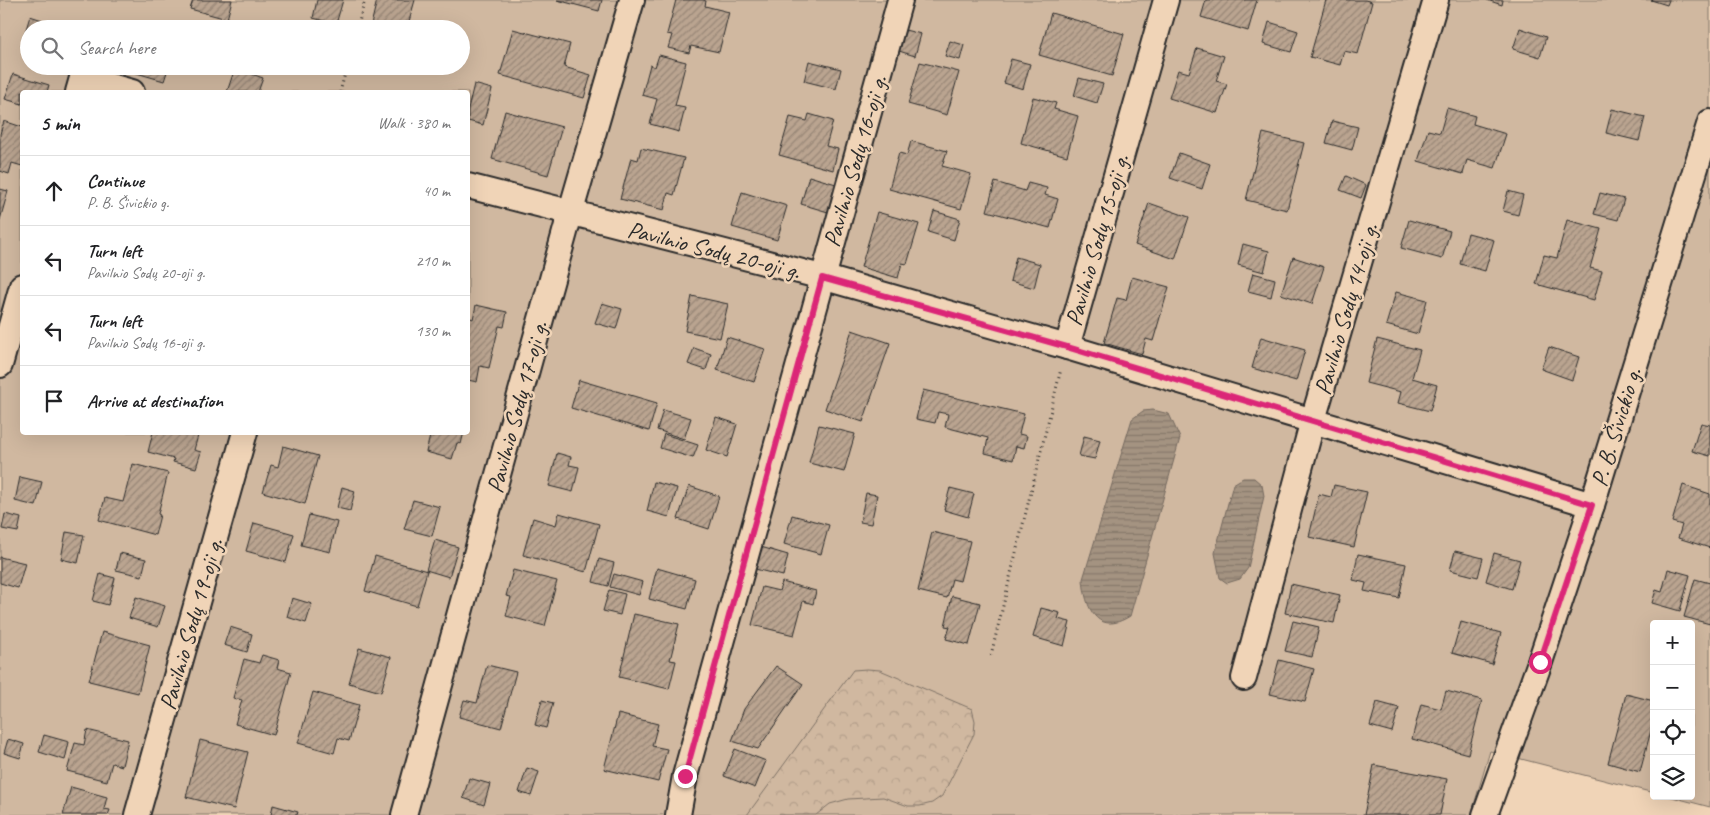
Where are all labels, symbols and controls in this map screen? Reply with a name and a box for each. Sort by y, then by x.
search box [20,20,470,75]
icon: search [38,34,66,62]
text: Search here [78,36,155,60]
street label: Pavilnio Sodų 16-oji g. [816,72,894,250]
text: 5 min [40,110,80,136]
text: Walk · 380 m [378,113,450,133]
street label: Pavilnio Sodų 15-oji g. [1058,151,1136,329]
text: Continue [87,169,144,193]
icon: ahead [40,177,68,205]
text: 40 m [423,181,450,201]
text: P. B. Šivickio g. [87,193,169,213]
street label: Pavilnio Sodų 20-oji g. [625,214,804,286]
street label: Pavilnio Sodų 14-oji g. [1307,220,1385,398]
text: Turn left [87,239,142,263]
icon: left [40,247,68,275]
text: 210 m [416,251,450,271]
text: Pavilnio Sodų 20-oji g. [87,263,205,283]
text: Turn left [87,309,142,333]
icon: left [40,317,68,345]
street label: Pavilnio Sodų 17-oji g. [480,318,554,496]
text: 130 m [416,321,450,341]
text: Pavilnio Sodų 16-oji g. [87,333,205,353]
street label: P. B. Šivickio g. [1584,364,1648,490]
icon: arrive [40,387,68,415]
text: Arrive at destination [87,389,223,413]
street label: Pavilnio Sodų 19-oji g. [152,535,230,713]
map controls [1650,620,1695,800]
button: + [1650,620,1695,665]
route start [1529,651,1552,674]
button: − [1650,665,1695,710]
button: locate [1650,710,1695,755]
button: layers [1650,755,1695,800]
route end [674,765,697,788]

